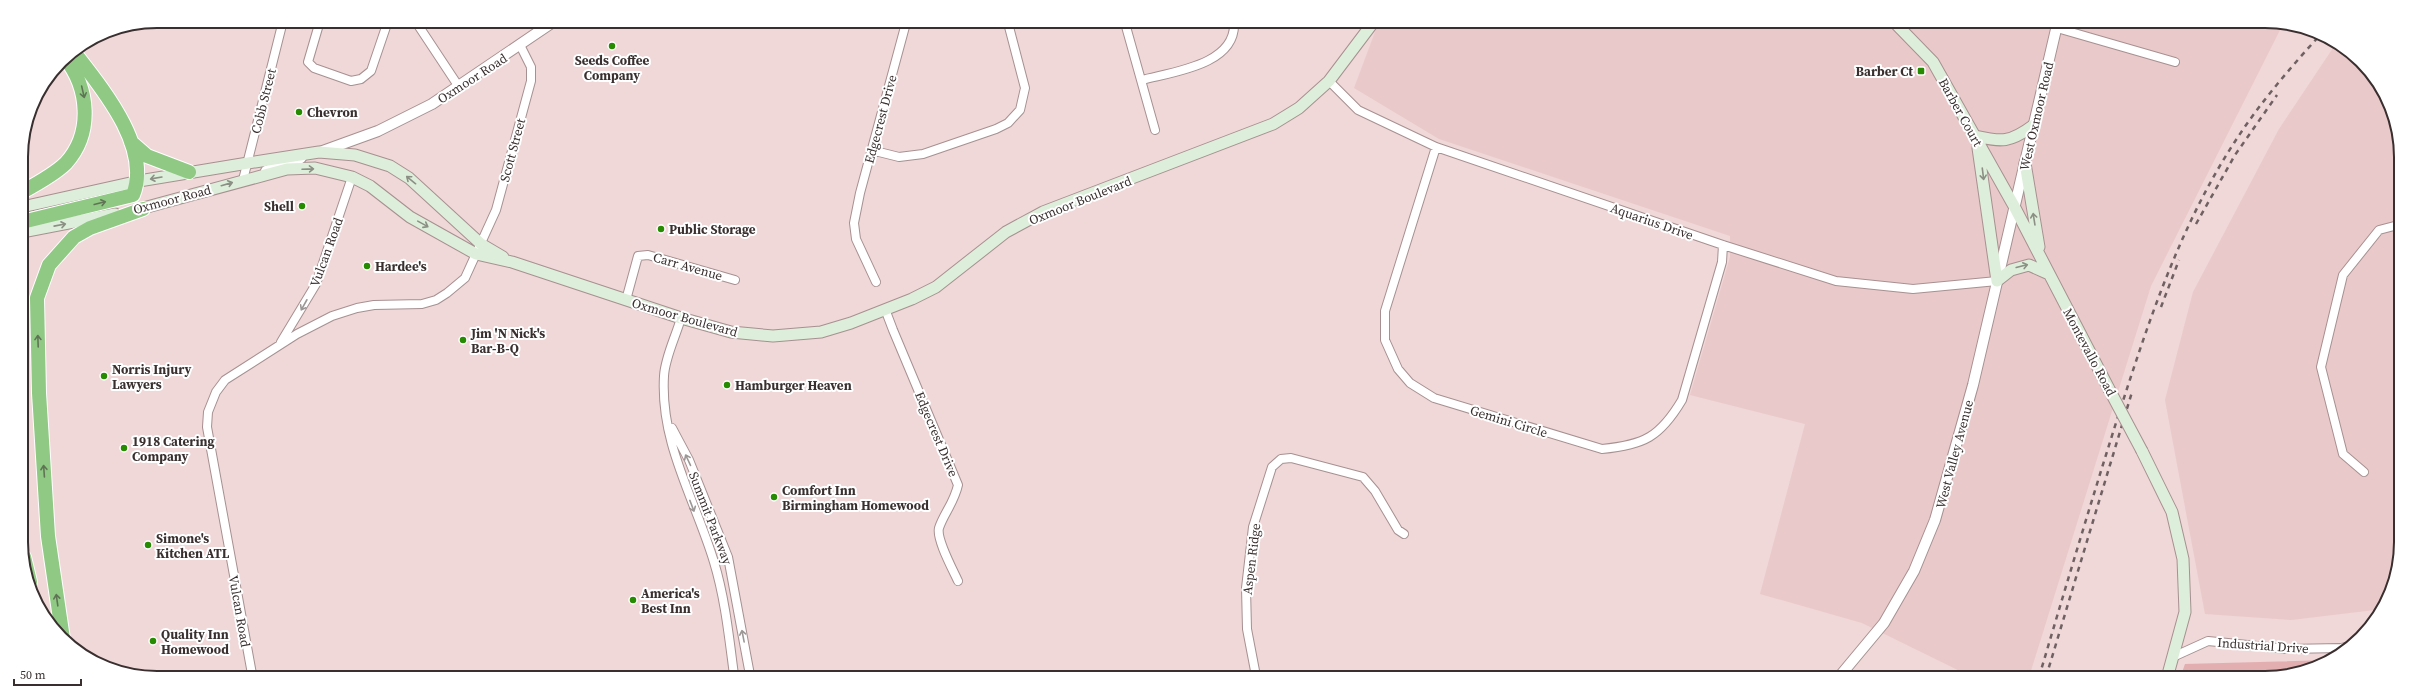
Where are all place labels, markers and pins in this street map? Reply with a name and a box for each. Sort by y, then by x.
marker: Seeds Coffee Company [607,41,617,51]
place label: Seeds Coffee Company [575,52,650,84]
place label: Barber Ct [1856,63,1913,80]
marker: Barber Ct [1916,66,1926,76]
place label: Chevron [307,104,358,121]
marker: Chevron [294,107,304,117]
place label: Shell [264,198,294,215]
marker: Shell [297,201,307,211]
place label: Public Storage [669,221,756,238]
marker: Public Storage [656,224,666,234]
place label: Hardee's [375,258,427,275]
marker: Hardee's [362,261,372,271]
place label: Jim 'N Nick's Bar-B-Q [470,325,545,357]
marker: Jim 'N Nick's Bar-B-Q [458,335,468,345]
place label: Norris Injury Lawyers [112,361,191,393]
marker: Norris Injury Lawyers [99,371,109,381]
place label: Hamburger Heaven [735,377,852,394]
marker: Hamburger Heaven [722,380,732,390]
place label: 1918 Catering Company [132,433,215,465]
marker: 1918 Catering Company [119,443,129,453]
place label: Comfort Inn Birmingham Homewood [782,482,929,514]
marker: Comfort Inn Birmingham Homewood [769,492,779,502]
place label: Simone's Kitchen ATL [156,530,230,562]
marker: Simone's Kitchen ATL [143,540,153,550]
place label: America's Best Inn [641,585,700,617]
marker: America's Best Inn [628,595,638,605]
place label: Quality Inn Homewood [161,626,229,658]
marker: Quality Inn Homewood [148,636,158,646]

